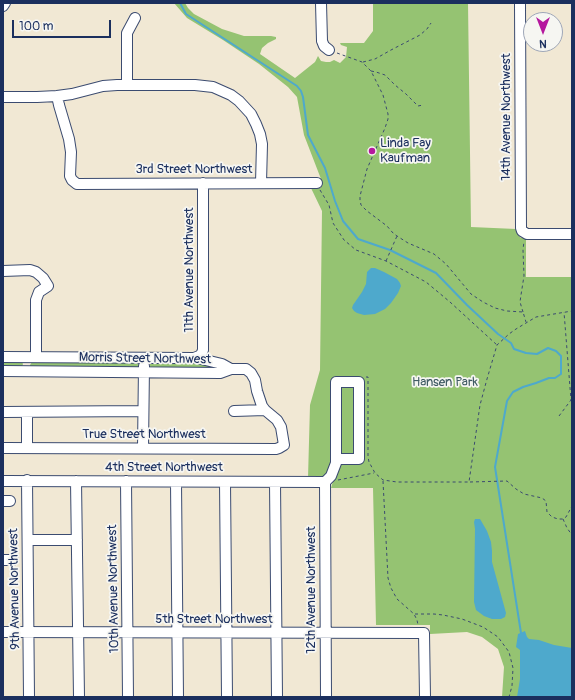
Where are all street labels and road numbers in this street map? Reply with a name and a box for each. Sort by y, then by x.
street label: 14th Avenue Northwest [499,53,515,181]
street label: 3rd Street Northwest [136,162,252,178]
street label: 11th Avenue Northwest [182,207,198,333]
street label: Morris Street Northwest [79,350,211,368]
street label: True Street Northwest [82,427,206,443]
street label: 4th Street Northwest [105,460,223,476]
street label: 10th Avenue Northwest [105,524,123,654]
street label: 12th Avenue Northwest [304,526,320,654]
street label: 9th Avenue Northwest [6,528,24,650]
street label: 5th Street Northwest [155,612,273,628]

